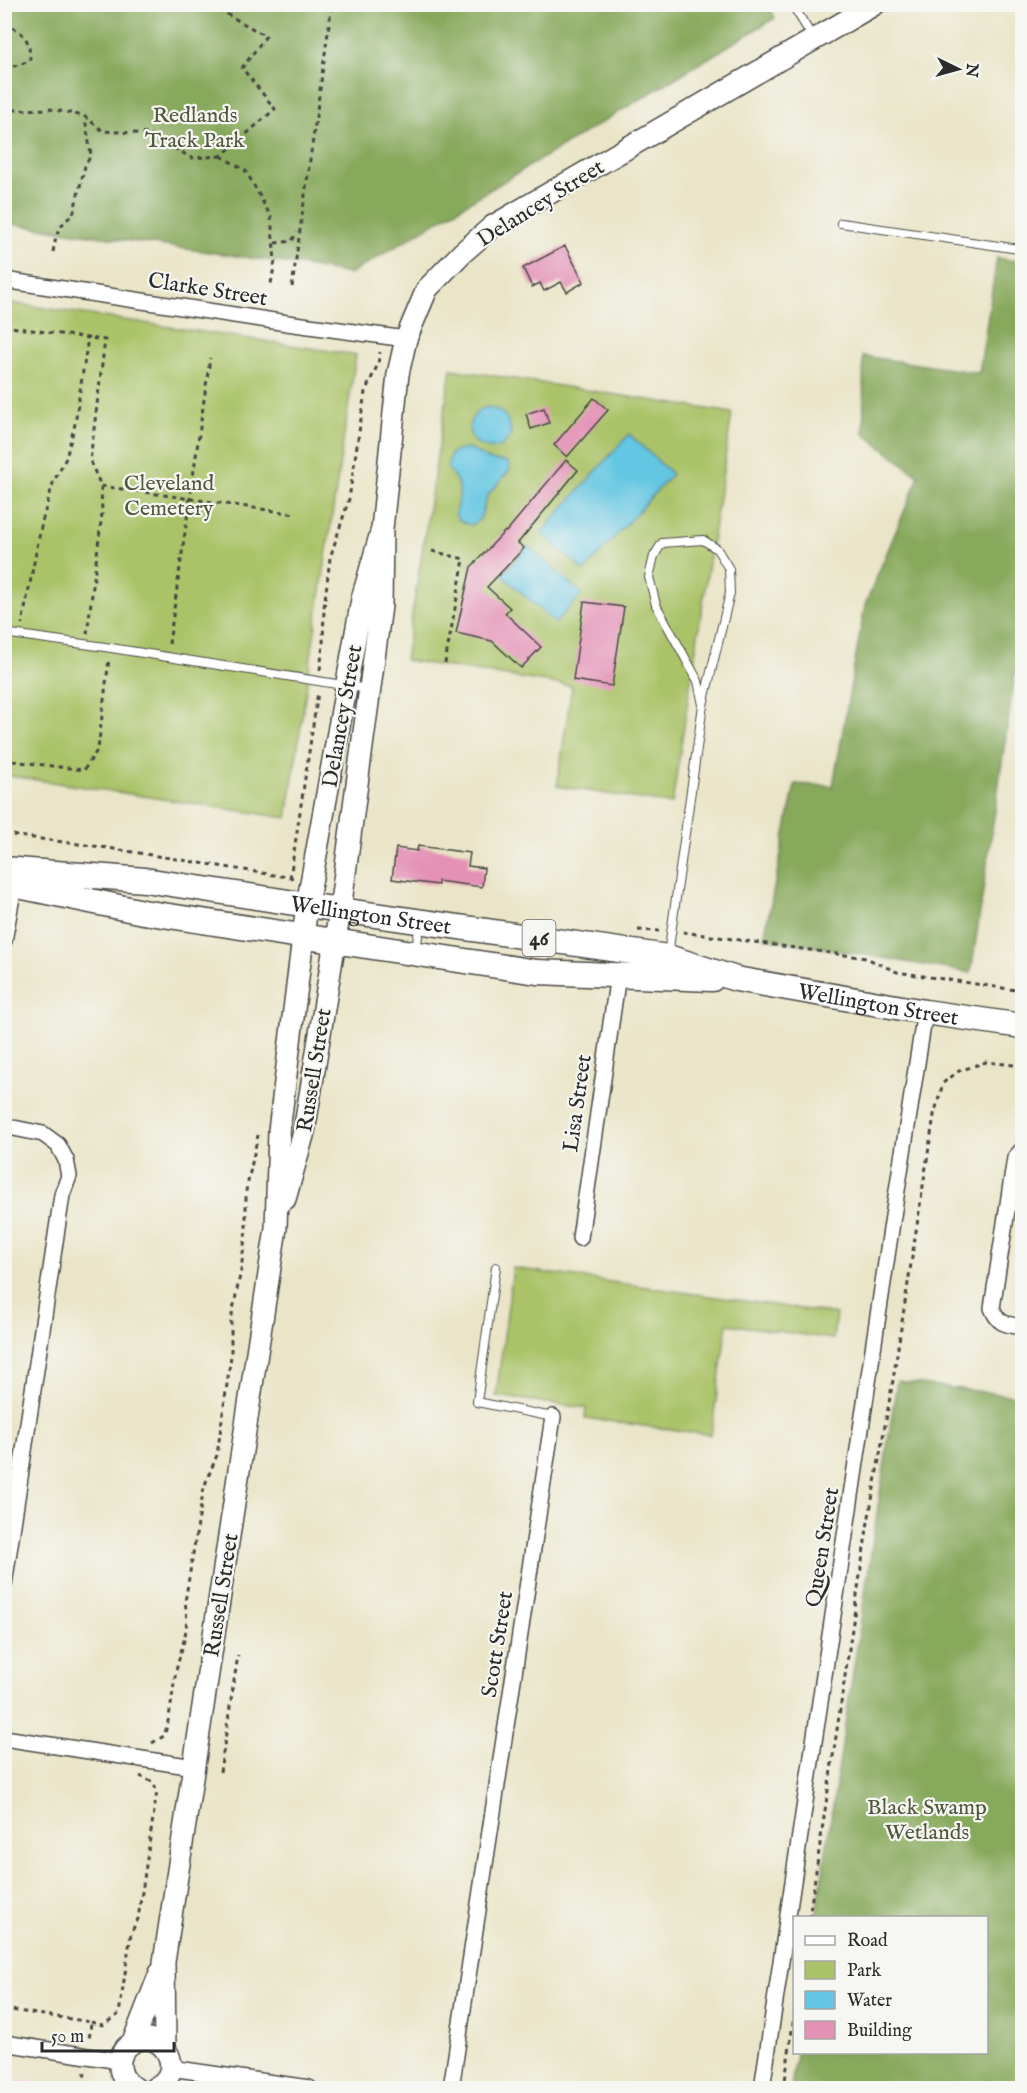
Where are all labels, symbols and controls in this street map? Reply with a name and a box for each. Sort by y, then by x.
north arrow [928,39,988,99]
text: N [960,61,982,78]
park label: Redlands Track Park [145,102,245,155]
street label: Delancey Street [472,153,610,254]
street label: Clarke Street [146,267,270,313]
park label: Cleveland Cemetery [124,470,215,523]
street label: Delancey Street [317,642,369,790]
street label: Wellington Street [288,891,453,942]
road number: 46 [522,920,556,956]
street label: Wellington Street [796,978,961,1033]
street label: Russell Street [291,1006,339,1134]
street label: Lisa Street [557,1052,599,1154]
street label: Queen Street [800,1485,846,1609]
street label: Russell Street [198,1531,246,1659]
street label: Scott Street [476,1589,520,1699]
park label: Black Swamp Wetlands [867,1794,987,1847]
legend [793,1916,988,2054]
text: Road [847,1930,888,1953]
text: Park [847,1960,882,1983]
text: Water [847,1990,892,2013]
scale bar [42,2015,174,2053]
text: Building [847,2020,912,2043]
text: 50 m [51,2026,84,2049]

